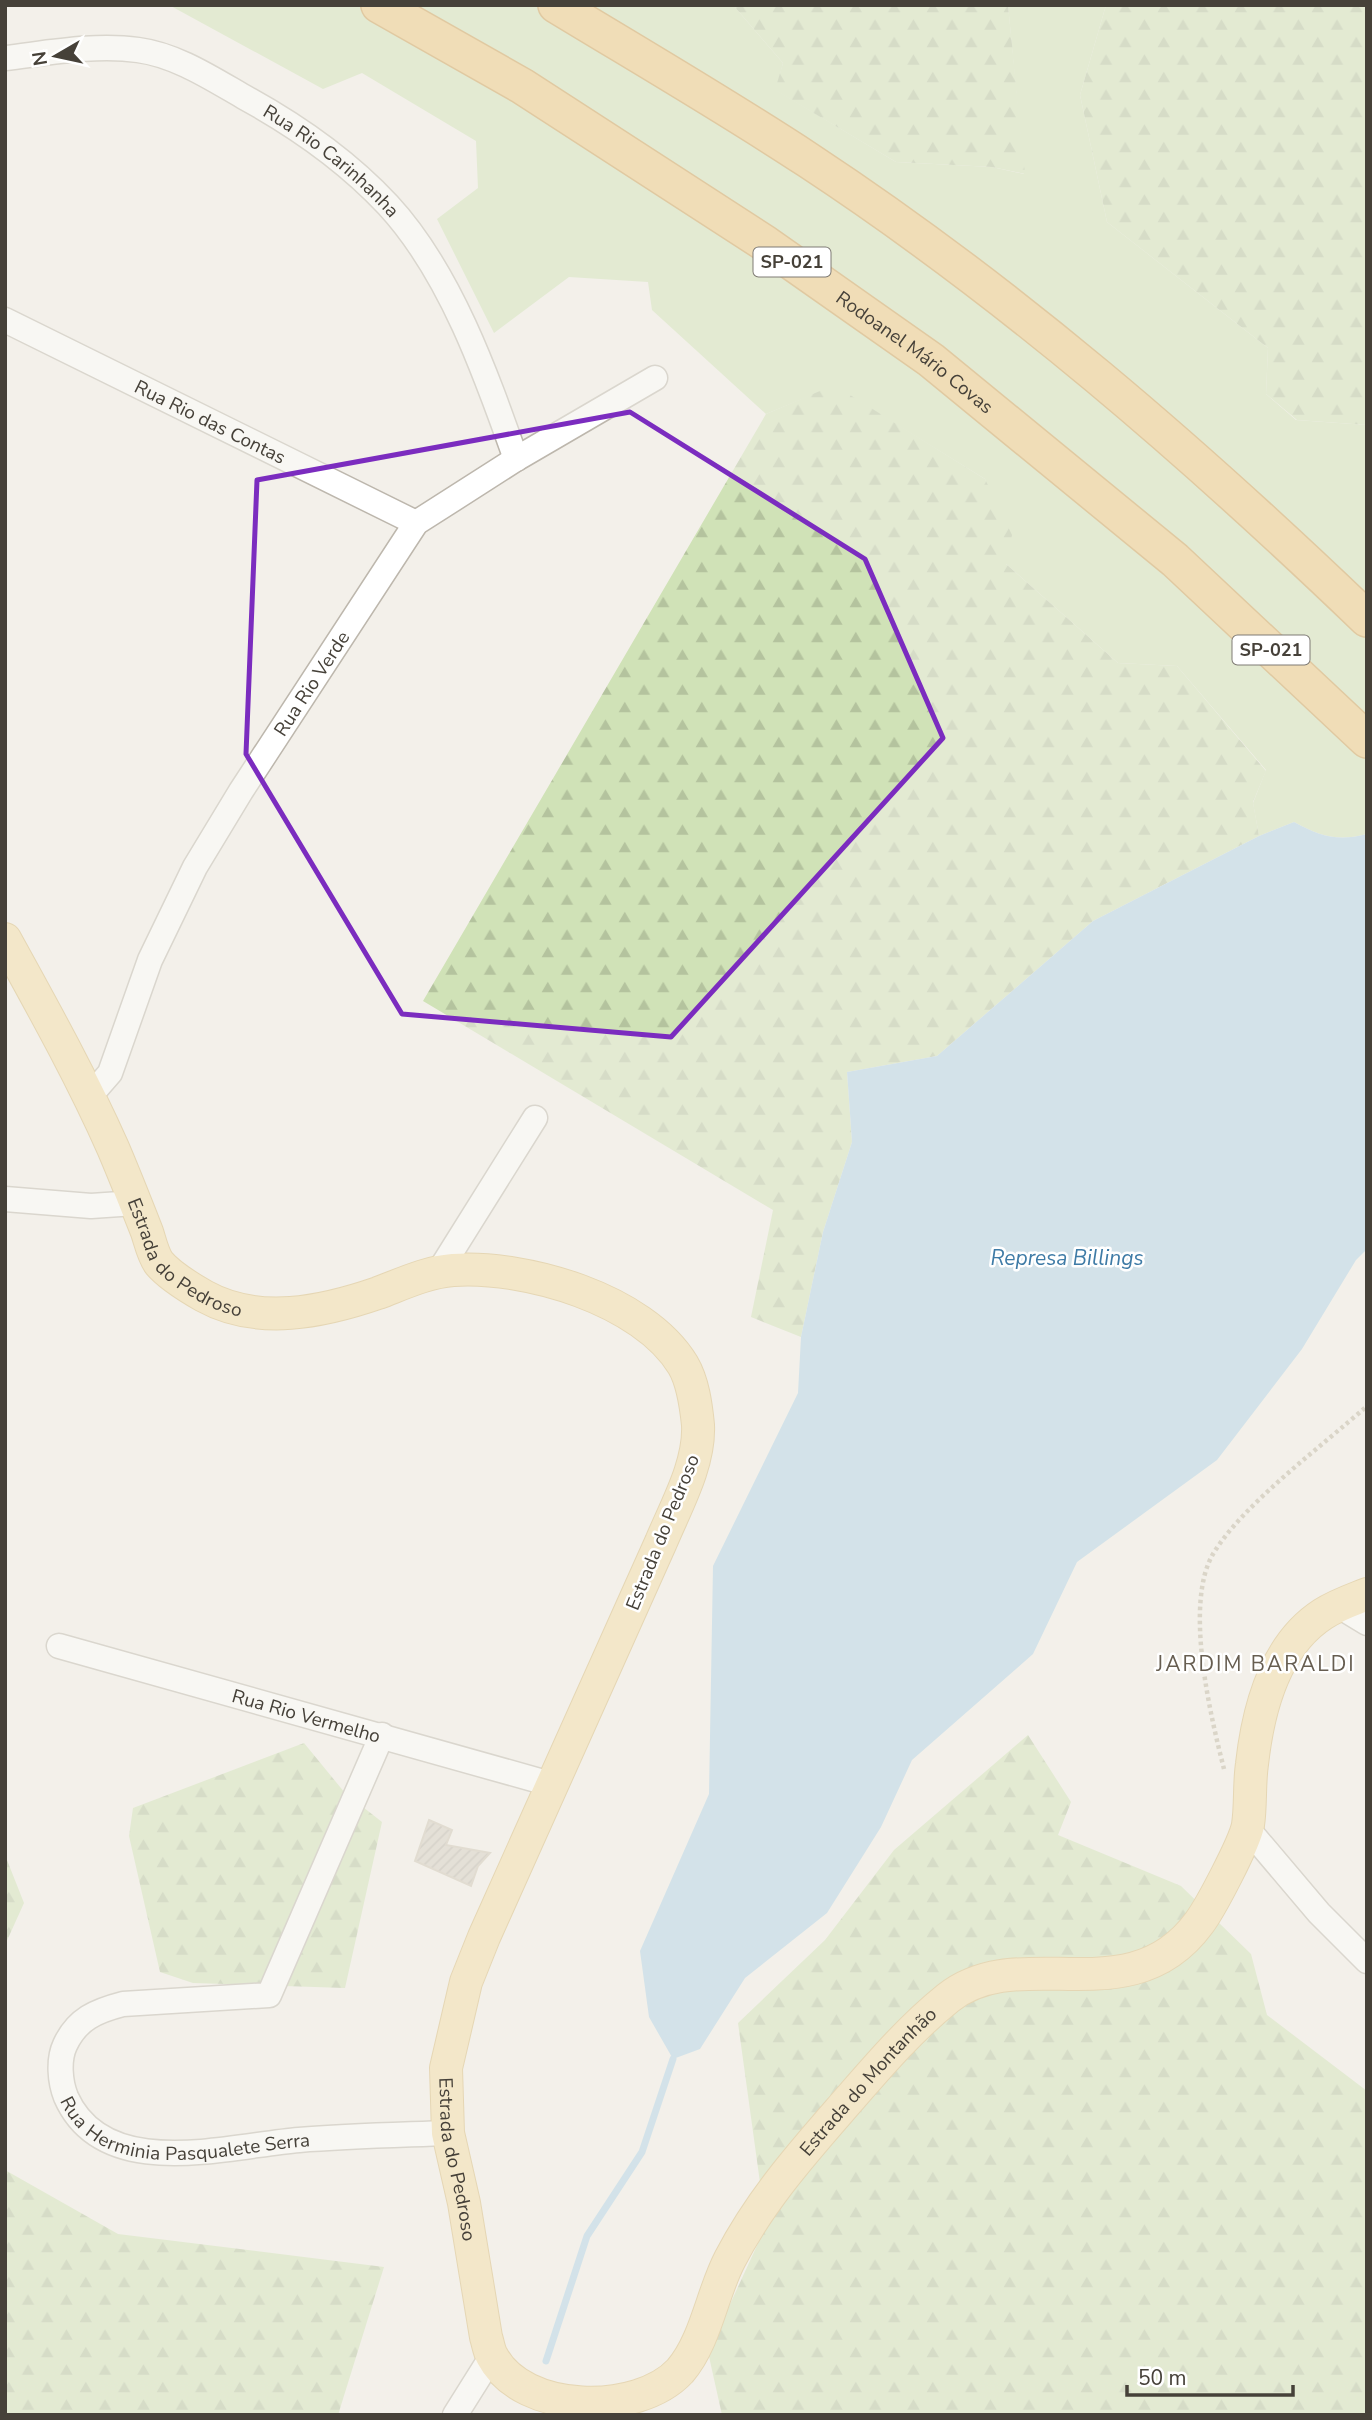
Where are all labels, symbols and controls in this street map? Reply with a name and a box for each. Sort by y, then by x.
north arrow [21,21,91,91]
text: N [26,49,54,68]
street label: Rua Rio Carinhanha [258,99,405,223]
road number: SP-021 [754,248,830,276]
street label: Rodoanel Mário Covas [830,285,999,420]
street label: Rua Rio das Contas [130,374,290,471]
street label: Rua Rio Verde [268,626,356,742]
road number: SP-021 [1232,636,1310,664]
street label: Estrada do Pedroso [121,1194,245,1324]
water label: Represa Billings [990,1244,1144,1272]
street label: Estrada do Pedroso [620,1451,706,1614]
district label: JARDIM BARALDI [1155,1650,1356,1678]
street label: Rua Rio Vermelho [229,1683,383,1750]
street label: Estrada do Montanhão [794,2002,942,2162]
street label: Estrada do Pedroso [432,2077,482,2243]
street label: Rua Herminia Pasqualete Serra [54,2092,311,2167]
scale bar [1127,2354,1293,2398]
text: 50 m [1138,2364,1187,2392]

